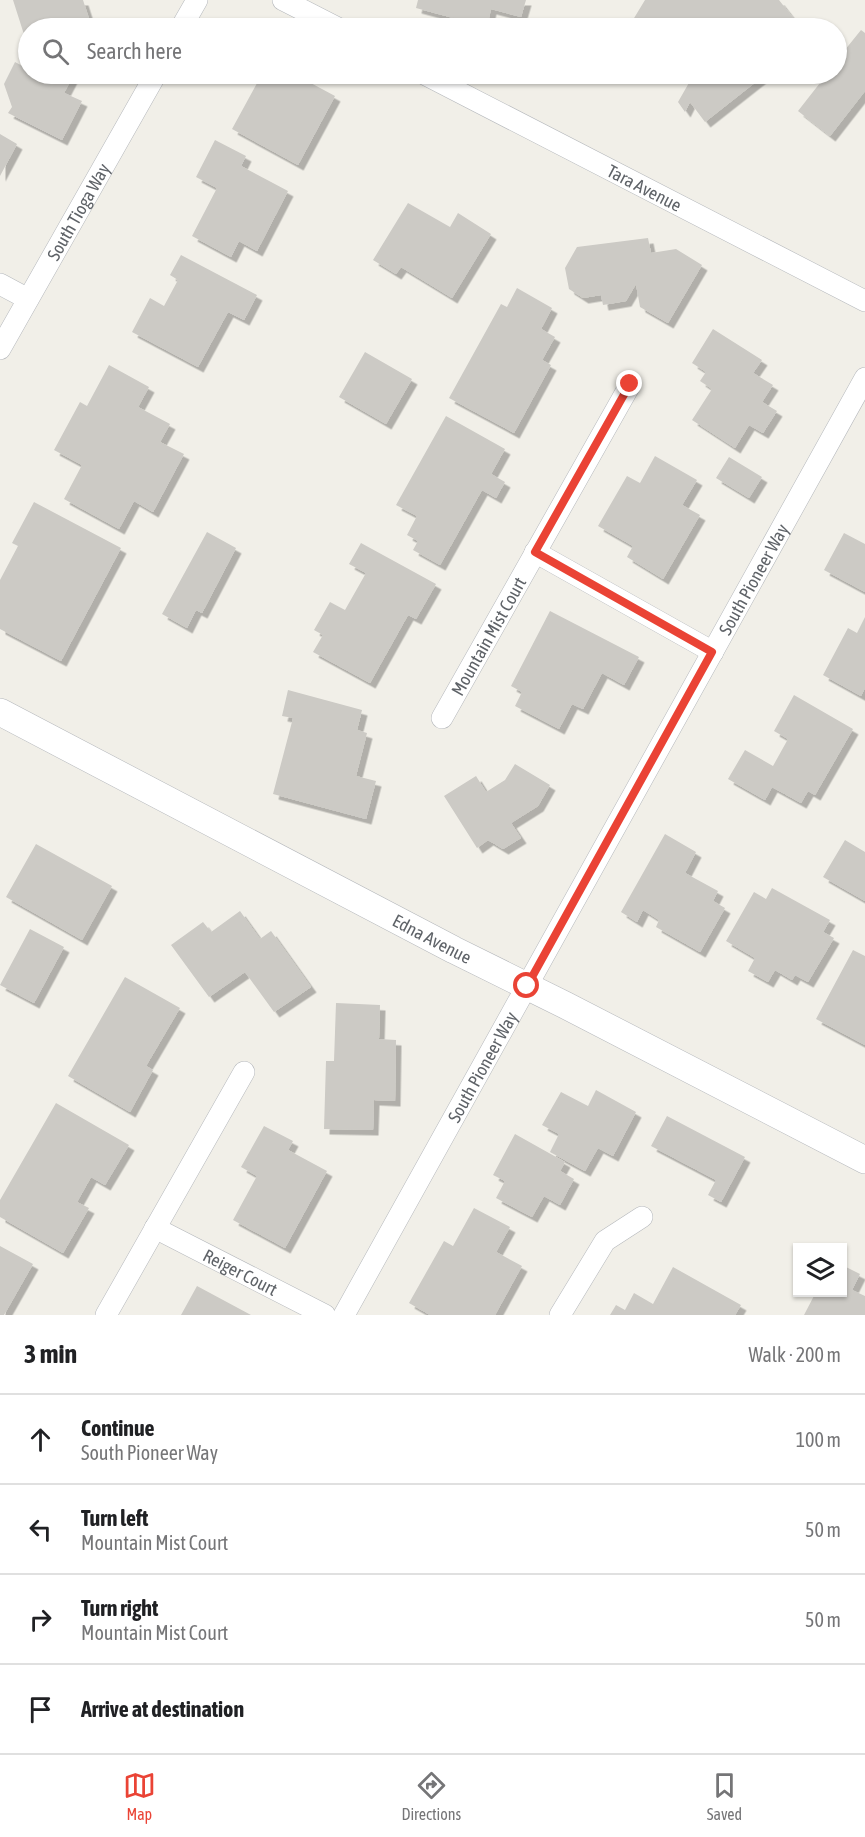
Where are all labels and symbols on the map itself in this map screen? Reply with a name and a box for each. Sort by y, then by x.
street label: South Tioga Way [42,159,114,264]
street label: Tara Avenue [604,160,685,215]
route end [616,370,642,396]
street label: South Pioneer Way [714,520,792,638]
street label: Mountain Mist Court [446,573,530,699]
street label: Edna Avenue [389,909,475,968]
route start [513,972,539,998]
street label: South Pioneer Way [443,1008,521,1126]
street label: Reiger Court [200,1244,281,1299]

